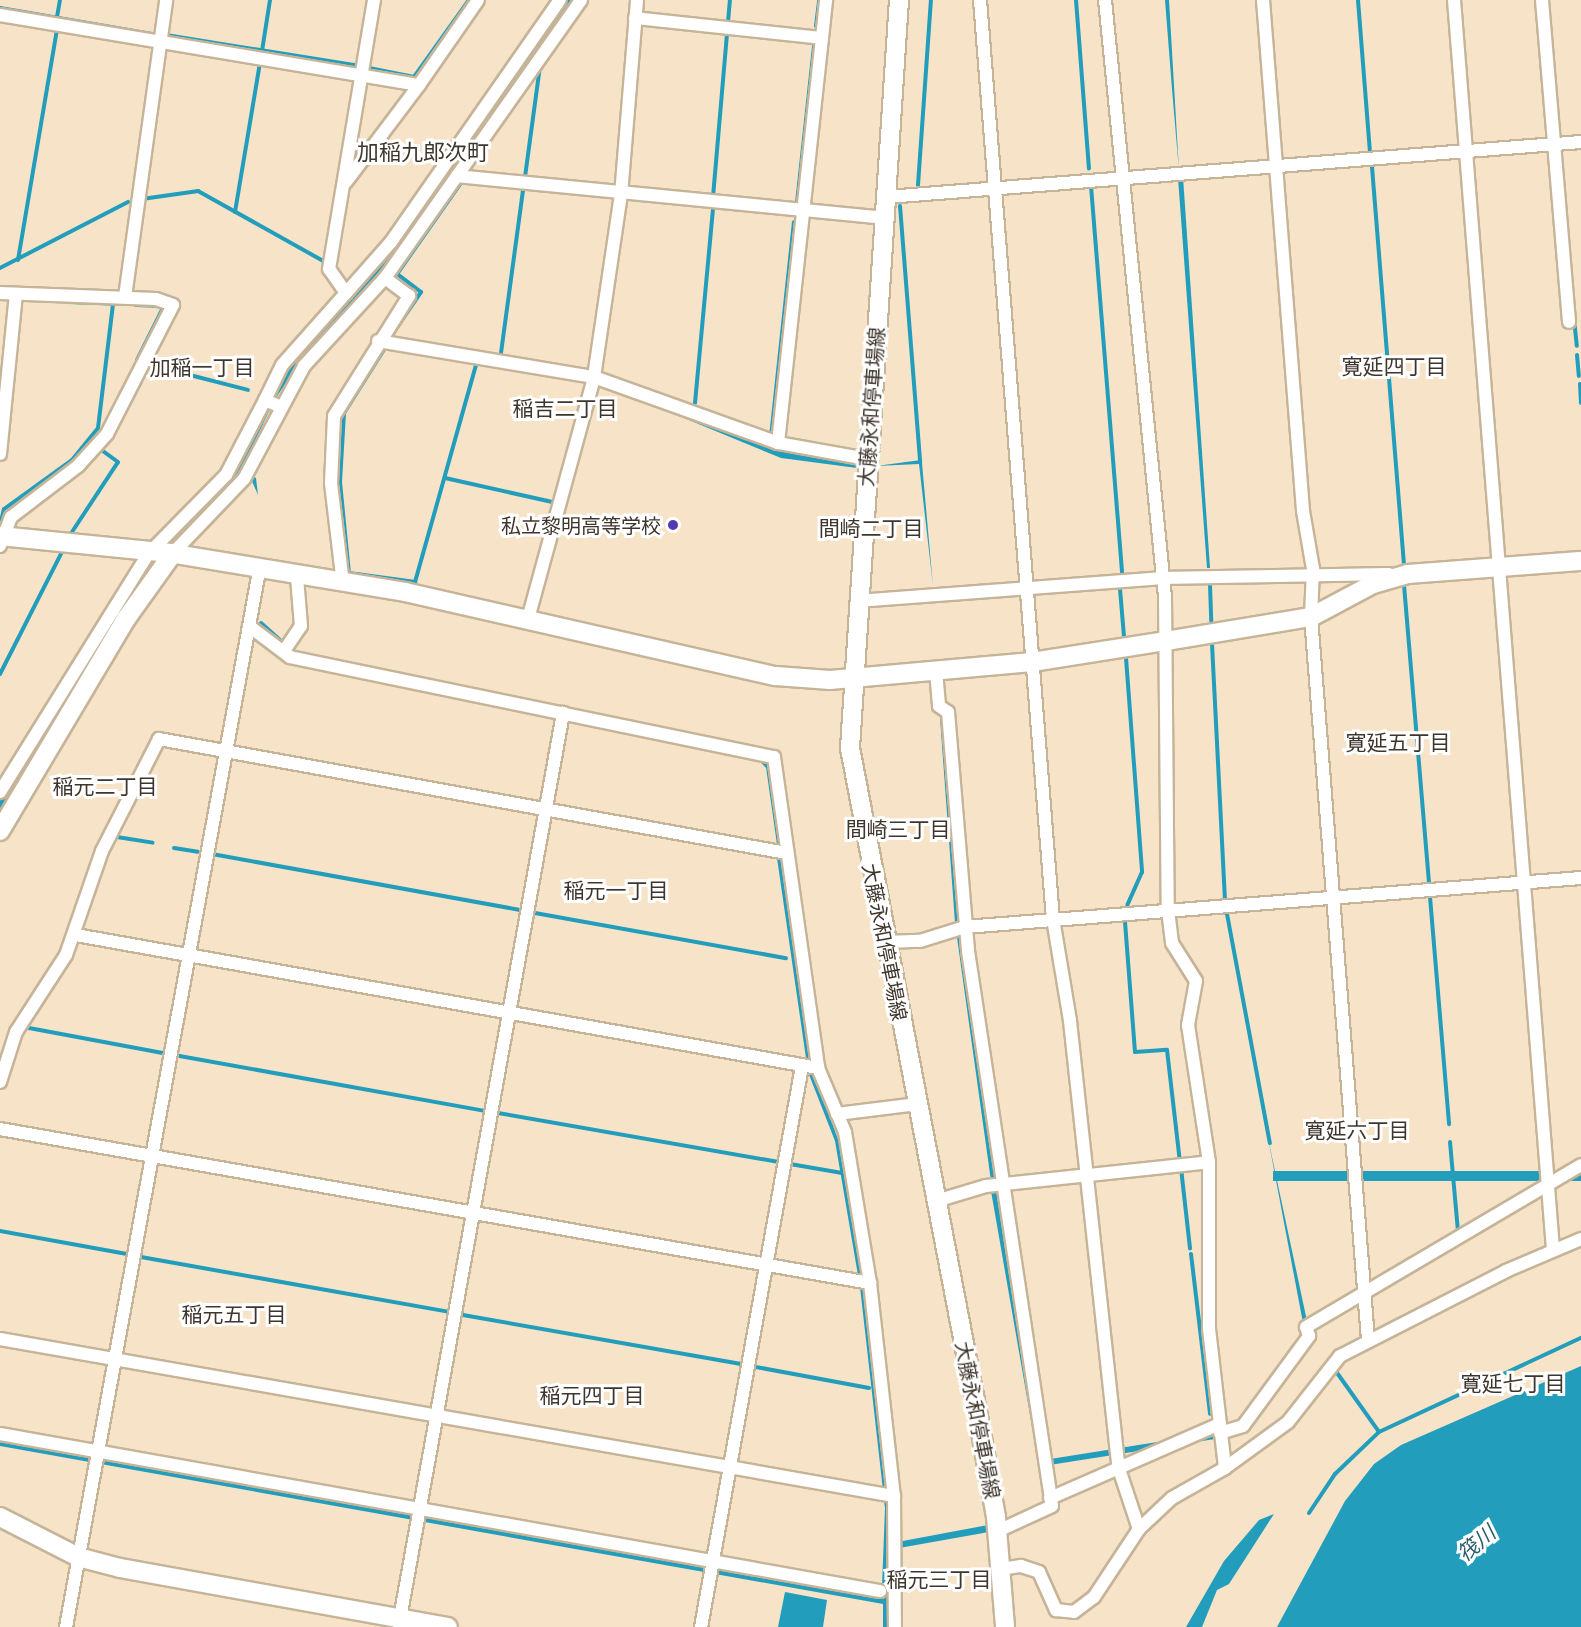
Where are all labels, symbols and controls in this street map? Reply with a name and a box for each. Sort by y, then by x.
district label: 加稲九郎次町 [357,140,489,166]
street label: 大藤永和停車場線 [853,326,889,488]
district label: 寛延四丁目 [1342,353,1446,379]
district label: 加稲一丁目 [150,354,254,380]
district label: 稲吉二丁目 [513,395,617,421]
place label: 私立黎明高等学校 [501,513,661,537]
district label: 間崎二丁目 [819,515,923,541]
marker: 私立黎明高等学校 [666,518,680,532]
district label: 寛延五丁目 [1346,729,1450,755]
district label: 稲元二丁目 [53,773,157,799]
district label: 間崎三丁目 [846,816,950,842]
street label: 大藤永和停車場線 [858,861,912,1023]
district label: 稲元一丁目 [564,877,668,903]
district label: 寛延六丁目 [1305,1117,1409,1143]
district label: 稲元五丁目 [182,1301,286,1327]
street label: 大藤永和停車場線 [951,1339,1005,1501]
district label: 寛延七丁目 [1461,1370,1565,1396]
district label: 稲元四丁目 [540,1382,644,1408]
water label: 筏川 [1452,1520,1500,1566]
district label: 稲元三丁目 [887,1566,991,1592]

